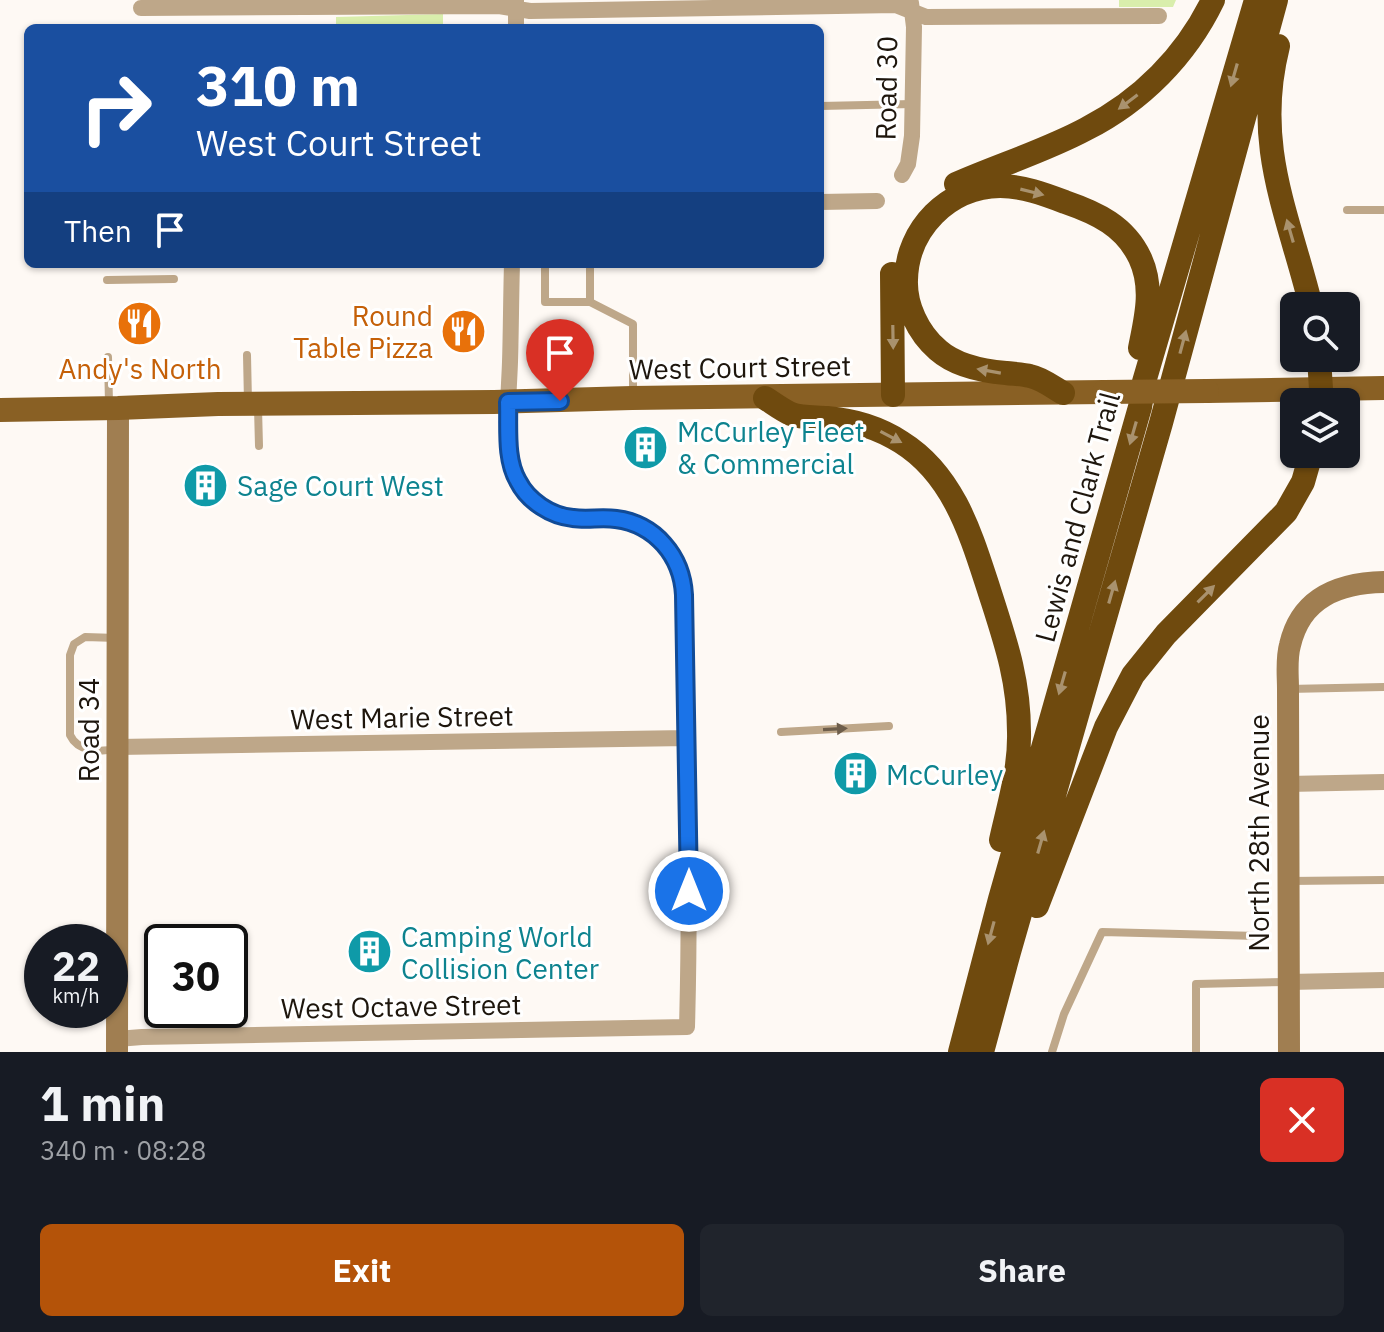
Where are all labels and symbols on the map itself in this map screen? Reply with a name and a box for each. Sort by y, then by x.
street label: Road 30 [867,35,905,141]
one-way arrow [1227,63,1240,87]
one-way arrow [1118,94,1138,110]
one-way arrow [1020,186,1045,198]
one-way arrow [1283,218,1296,242]
place label: Round Table Pizza [293,297,433,366]
restaurant icon: Andy's North [116,300,164,348]
restaurant icon: Round Table Pizza [440,307,488,355]
pin [526,319,594,401]
one-way arrow [887,325,899,350]
one-way arrow [1177,329,1190,353]
street label: West Court Street [628,347,852,387]
place label: Andy's North [58,350,222,387]
one-way arrow [977,364,1002,376]
street label: Lewis and Clark Trail [1026,388,1128,646]
place label: McCurley Fleet & Commercial [677,413,865,482]
one-way arrow [1126,421,1139,445]
building icon: McCurley Fleet & Commercial [622,423,670,471]
one-way arrow [879,430,902,443]
building icon: Sage Court West [182,461,230,509]
place label: Sage Court West [237,467,444,504]
one-way arrow [1106,580,1119,604]
one-way arrow [1196,585,1215,604]
one-way arrow [1055,671,1068,695]
street label: Road 34 [70,678,107,782]
street label: West Marie Street [290,697,514,737]
street label: North 28th Avenue [1240,714,1277,952]
one-way arrow [823,722,848,735]
building icon: McCurley [831,750,879,798]
place label: McCurley [886,756,1003,793]
one-way arrow [1035,829,1048,853]
position arrow [647,849,731,933]
place label: Camping World Collision Center [401,918,599,987]
one-way arrow [985,920,997,945]
speed limit sign: 30 [144,924,248,1028]
building icon: Camping World Collision Center [346,928,394,976]
street label: West Octave Street [280,985,522,1027]

